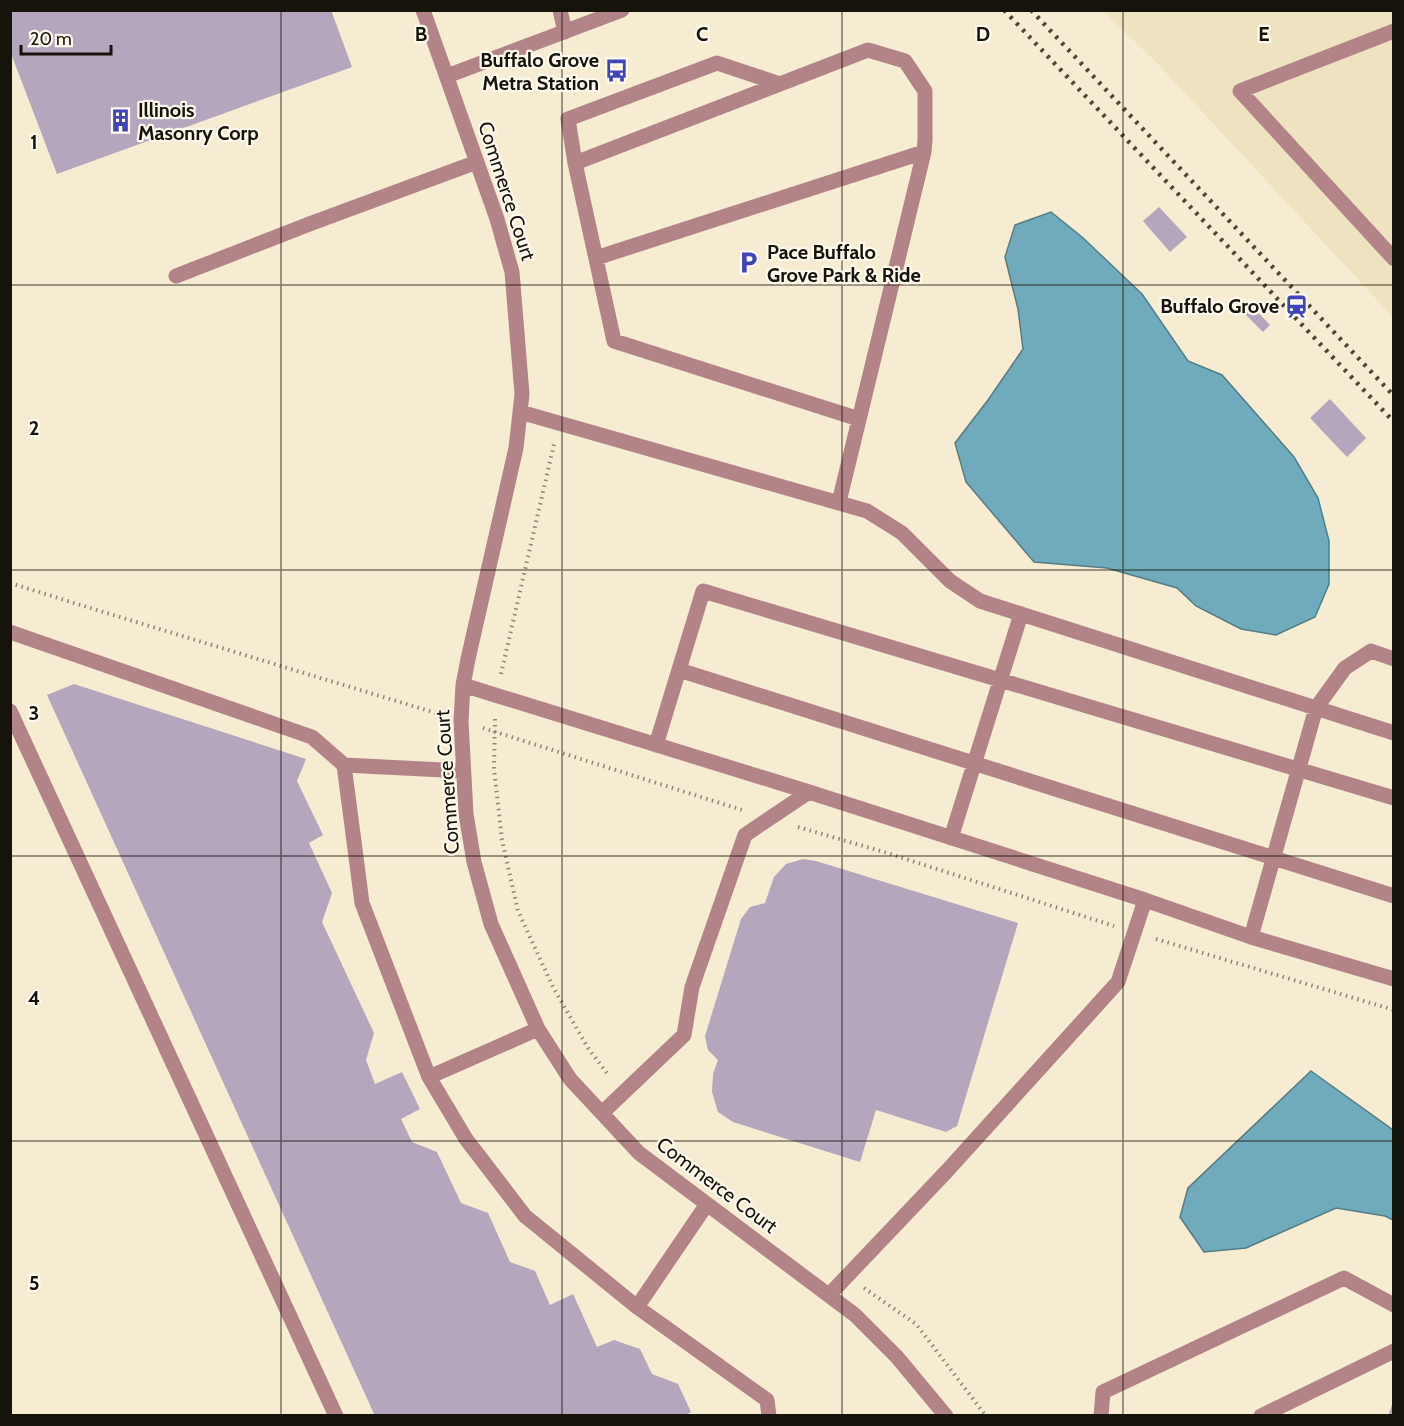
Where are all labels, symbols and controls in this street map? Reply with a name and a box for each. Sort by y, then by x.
scale bar [21,18,111,56]
text: B [415,22,427,46]
text: C [696,22,708,46]
text: D [976,22,990,46]
text: E [1258,22,1270,46]
text: 20 m [30,28,72,50]
place label: Buffalo Grove Metra Station [480,48,599,95]
bus stop icon: Buffalo Grove Metra Station [604,58,630,84]
place label: Illinois Masonry Corp [138,98,259,145]
building icon: Illinois Masonry Corp [107,108,133,134]
street label: Commerce Court [473,118,541,264]
text: 1 [30,130,38,154]
place label: Pace Buffalo Grove Park & Ride [767,240,921,287]
parking icon: Pace Buffalo Grove Park & Ride [736,250,762,276]
station icon: Buffalo Grove [1284,293,1310,319]
place label: Buffalo Grove [1160,294,1279,318]
text: 2 [29,416,39,440]
text: 3 [29,701,39,725]
street label: Commerce Court [430,709,464,855]
text: 4 [28,986,40,1010]
street label: Commerce Court [652,1132,782,1238]
text: 5 [29,1271,39,1295]

